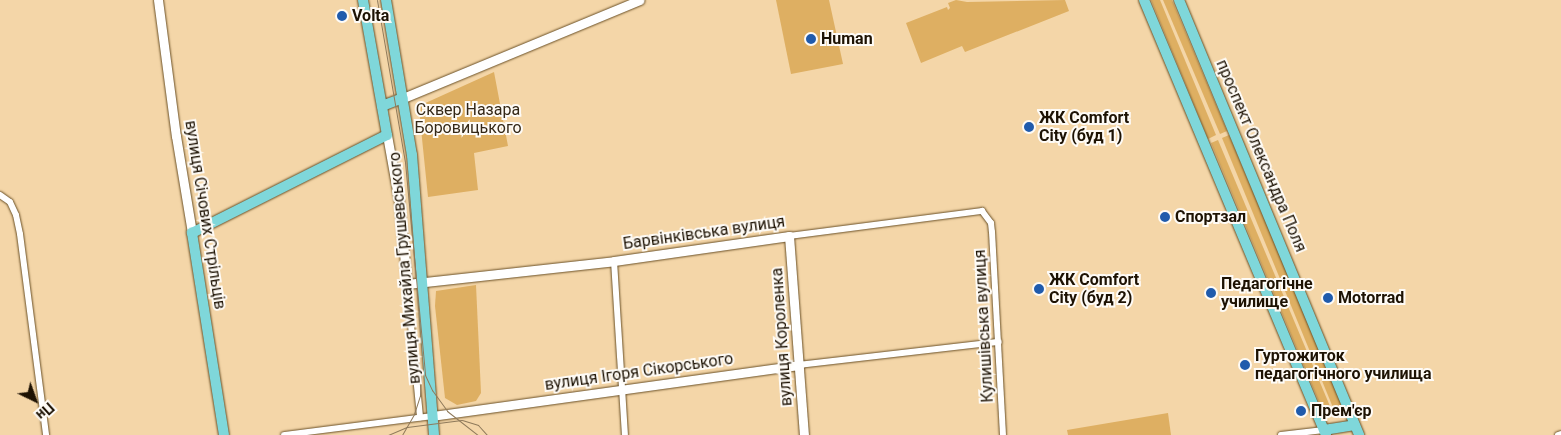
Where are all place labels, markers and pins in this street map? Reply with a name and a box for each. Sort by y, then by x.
place label: Volta [352,6,389,26]
marker: Volta [336,10,348,22]
place label: Human [821,29,873,49]
marker: Human [805,33,817,45]
place label: ЖК Comfort City (буд 1) [1039,108,1129,146]
marker: ЖК Comfort City (буд 1) [1023,121,1035,133]
place label: Спортзал [1175,207,1246,227]
marker: Спортзал [1159,211,1171,223]
place label: ЖК Comfort City (буд 2) [1049,270,1139,308]
place label: Педагогічне училище [1221,274,1313,312]
marker: ЖК Comfort City (буд 2) [1033,283,1045,295]
marker: Педагогічне училище [1205,287,1217,299]
place label: Motorrad [1338,288,1404,308]
marker: Motorrad [1322,292,1334,304]
place label: Гуртожиток педагогічного училища [1255,346,1432,384]
marker: Гуртожиток педагогічного училища [1239,359,1251,371]
place label: Прем'єр [1311,401,1372,421]
marker: Прем'єр [1295,405,1307,417]

